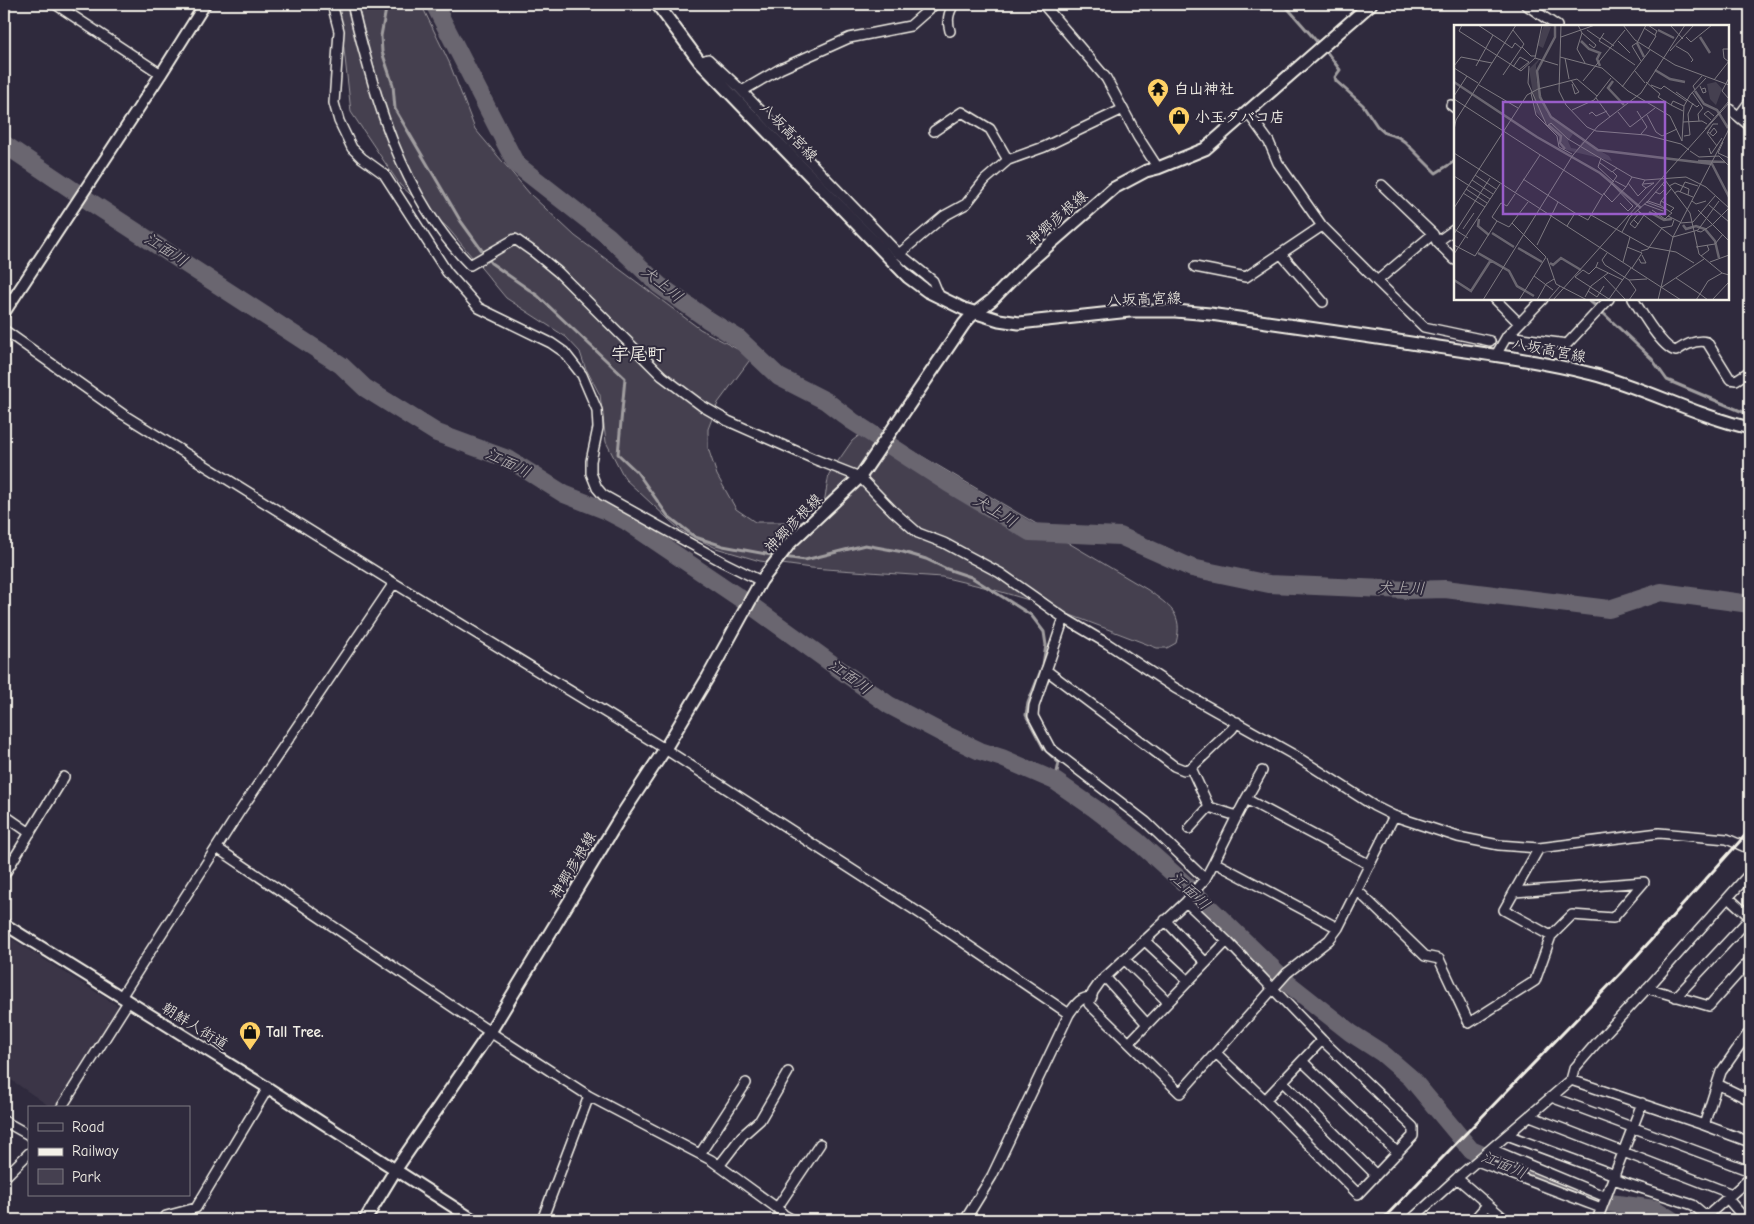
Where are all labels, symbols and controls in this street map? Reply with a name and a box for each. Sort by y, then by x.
inset map [1454,25,1729,300]
temple icon: 白山神社 [1146,77,1170,108]
place label: 白山神社 [1174,80,1234,98]
street label: 八坂高宮線 [756,99,822,165]
shop icon: 小玉タバコ店 [1167,105,1191,136]
place label: 小玉タバコ店 [1195,108,1285,126]
street label: 神郷彦根線 [1023,187,1091,249]
water label: 江面川 [141,229,191,271]
water label: 犬上川 [638,262,686,306]
street label: 八坂高宮線 [1106,289,1182,309]
street label: 八坂高宮線 [1510,334,1588,366]
district label: 宇尾町 [611,344,665,365]
water label: 江面川 [482,444,534,482]
street label: 神郷彦根線 [760,490,826,556]
water label: 犬上川 [970,491,1020,531]
water label: 犬上川 [1377,578,1425,598]
water label: 江面川 [825,656,875,698]
street label: 神郷彦根線 [546,828,600,902]
water label: 江面川 [1166,868,1214,914]
street label: 朝鮮人街道 [158,998,232,1054]
shop icon: Tall Tree. [238,1020,262,1051]
place label: Tall Tree. [266,1023,324,1041]
legend [28,1106,190,1196]
text: Road [72,1118,104,1136]
text: Railway [72,1142,119,1160]
water label: 江面川 [1478,1147,1530,1183]
text: Park [72,1168,101,1186]

